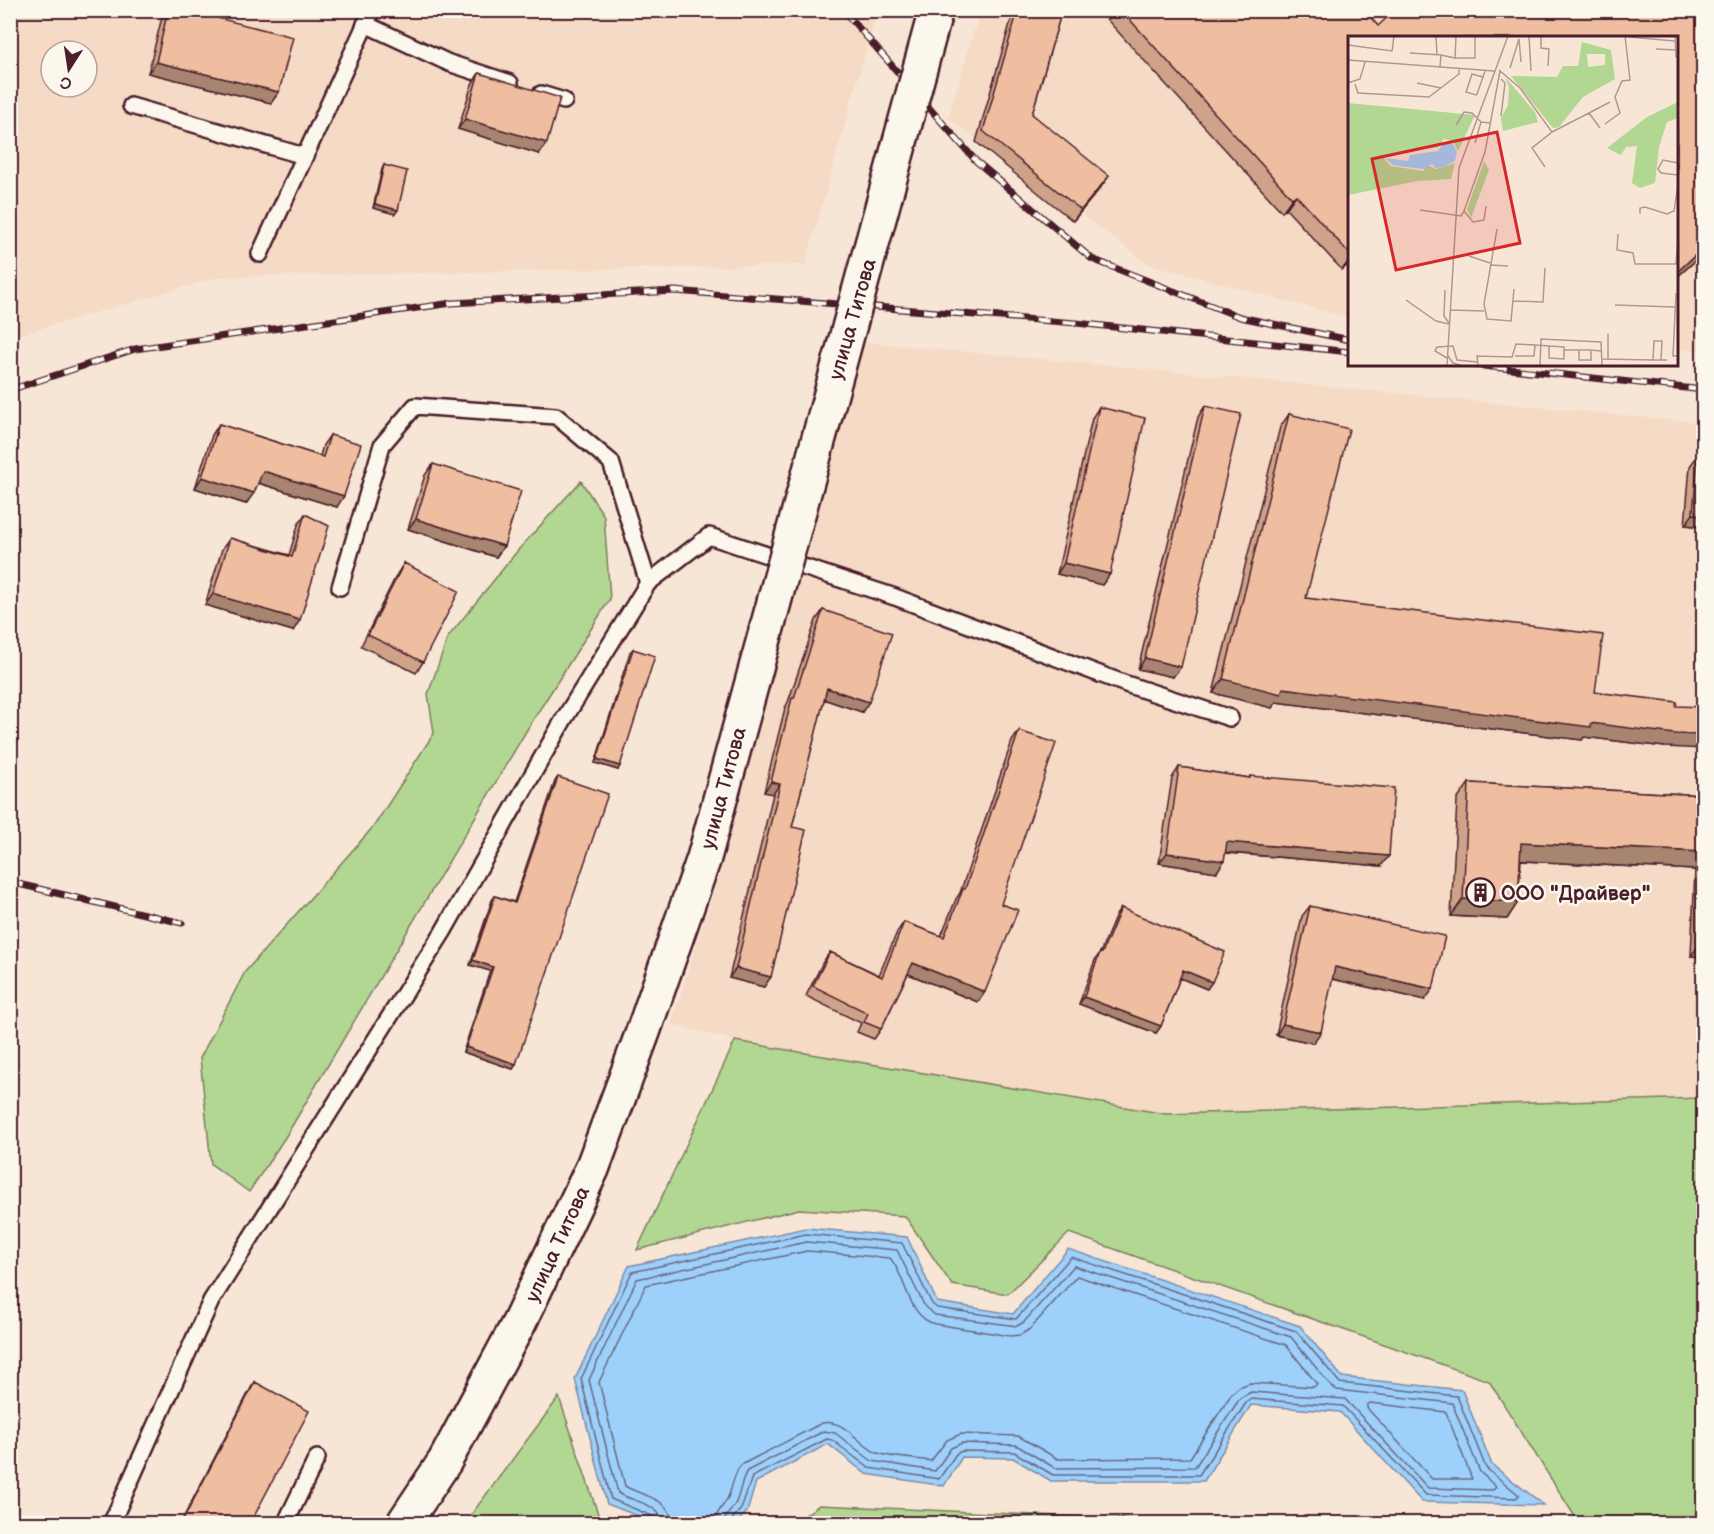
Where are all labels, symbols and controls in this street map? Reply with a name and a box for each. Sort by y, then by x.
inset map [1348,36,1678,366]
north arrow [39,39,99,99]
text: С [59,72,74,93]
street label: улица Титова [824,256,882,383]
street label: улица Титова [696,725,752,852]
building icon: ООО "Драйвер" [1464,877,1496,909]
place label: ООО "Драйвер" [1501,882,1650,906]
street label: улица Титова [521,1182,595,1306]

